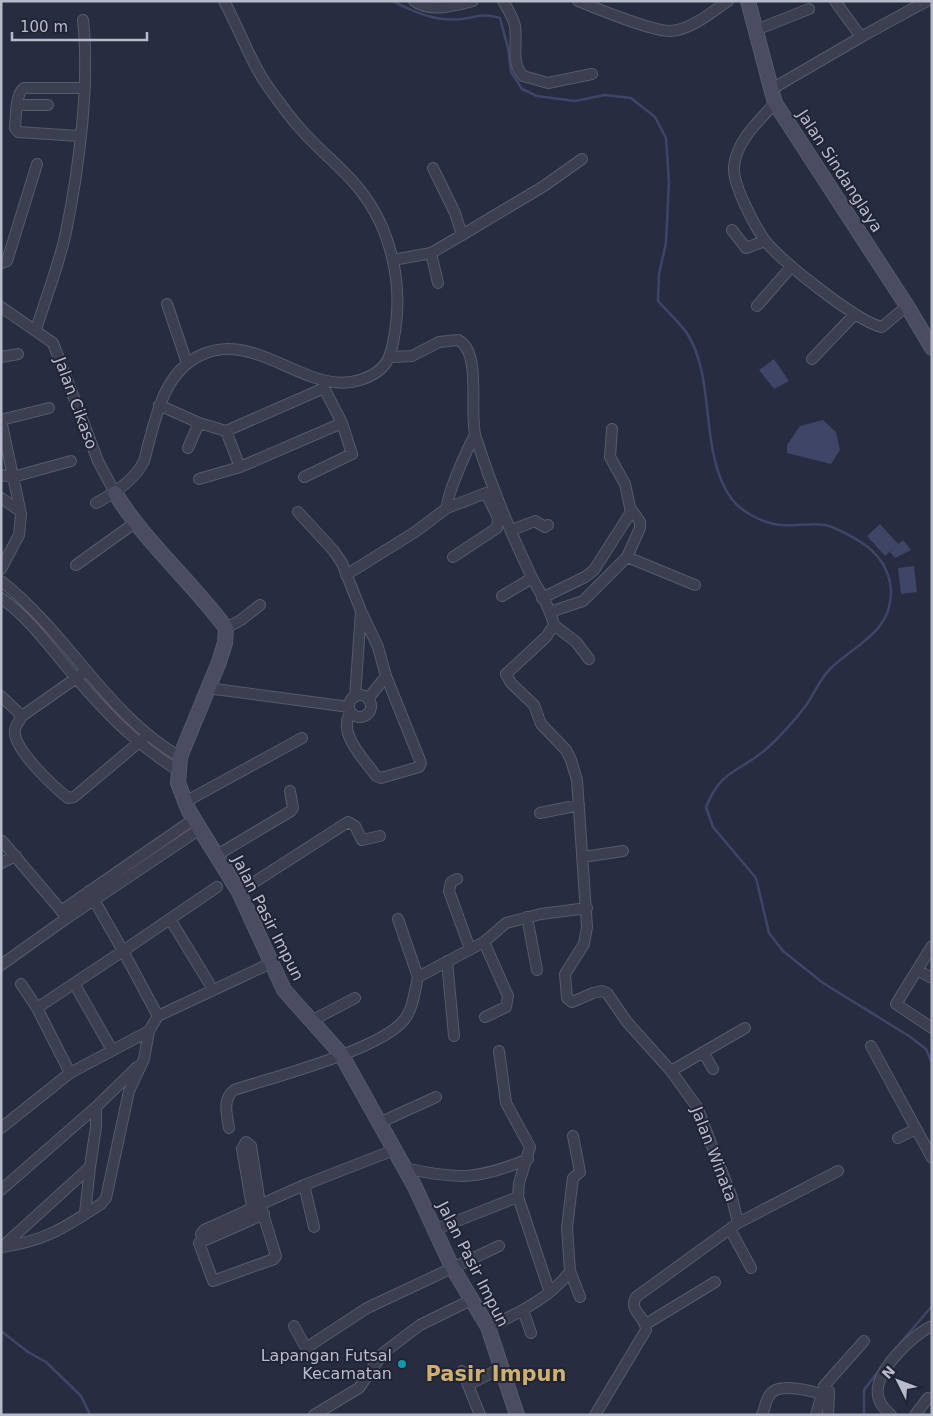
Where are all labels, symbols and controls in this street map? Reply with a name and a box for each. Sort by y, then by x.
scale bar [12,10,148,42]
text: 100 m [20,18,68,36]
street label: Jalan Sindanglaya [793,105,887,236]
street label: Jalan Cikaso [50,353,101,452]
street label: Jalan Pasir Impun [228,851,308,984]
street label: Jalan Winata [687,1103,741,1204]
street label: Jalan Pasir Impun [433,1197,513,1330]
place label: Lapangan Futsal Kecamatan [261,1346,392,1383]
north arrow [873,1356,923,1406]
marker: Lapangan Futsal Kecamatan [396,1358,408,1370]
district label: Pasir Impun [426,1362,567,1386]
text: N [878,1363,898,1382]

